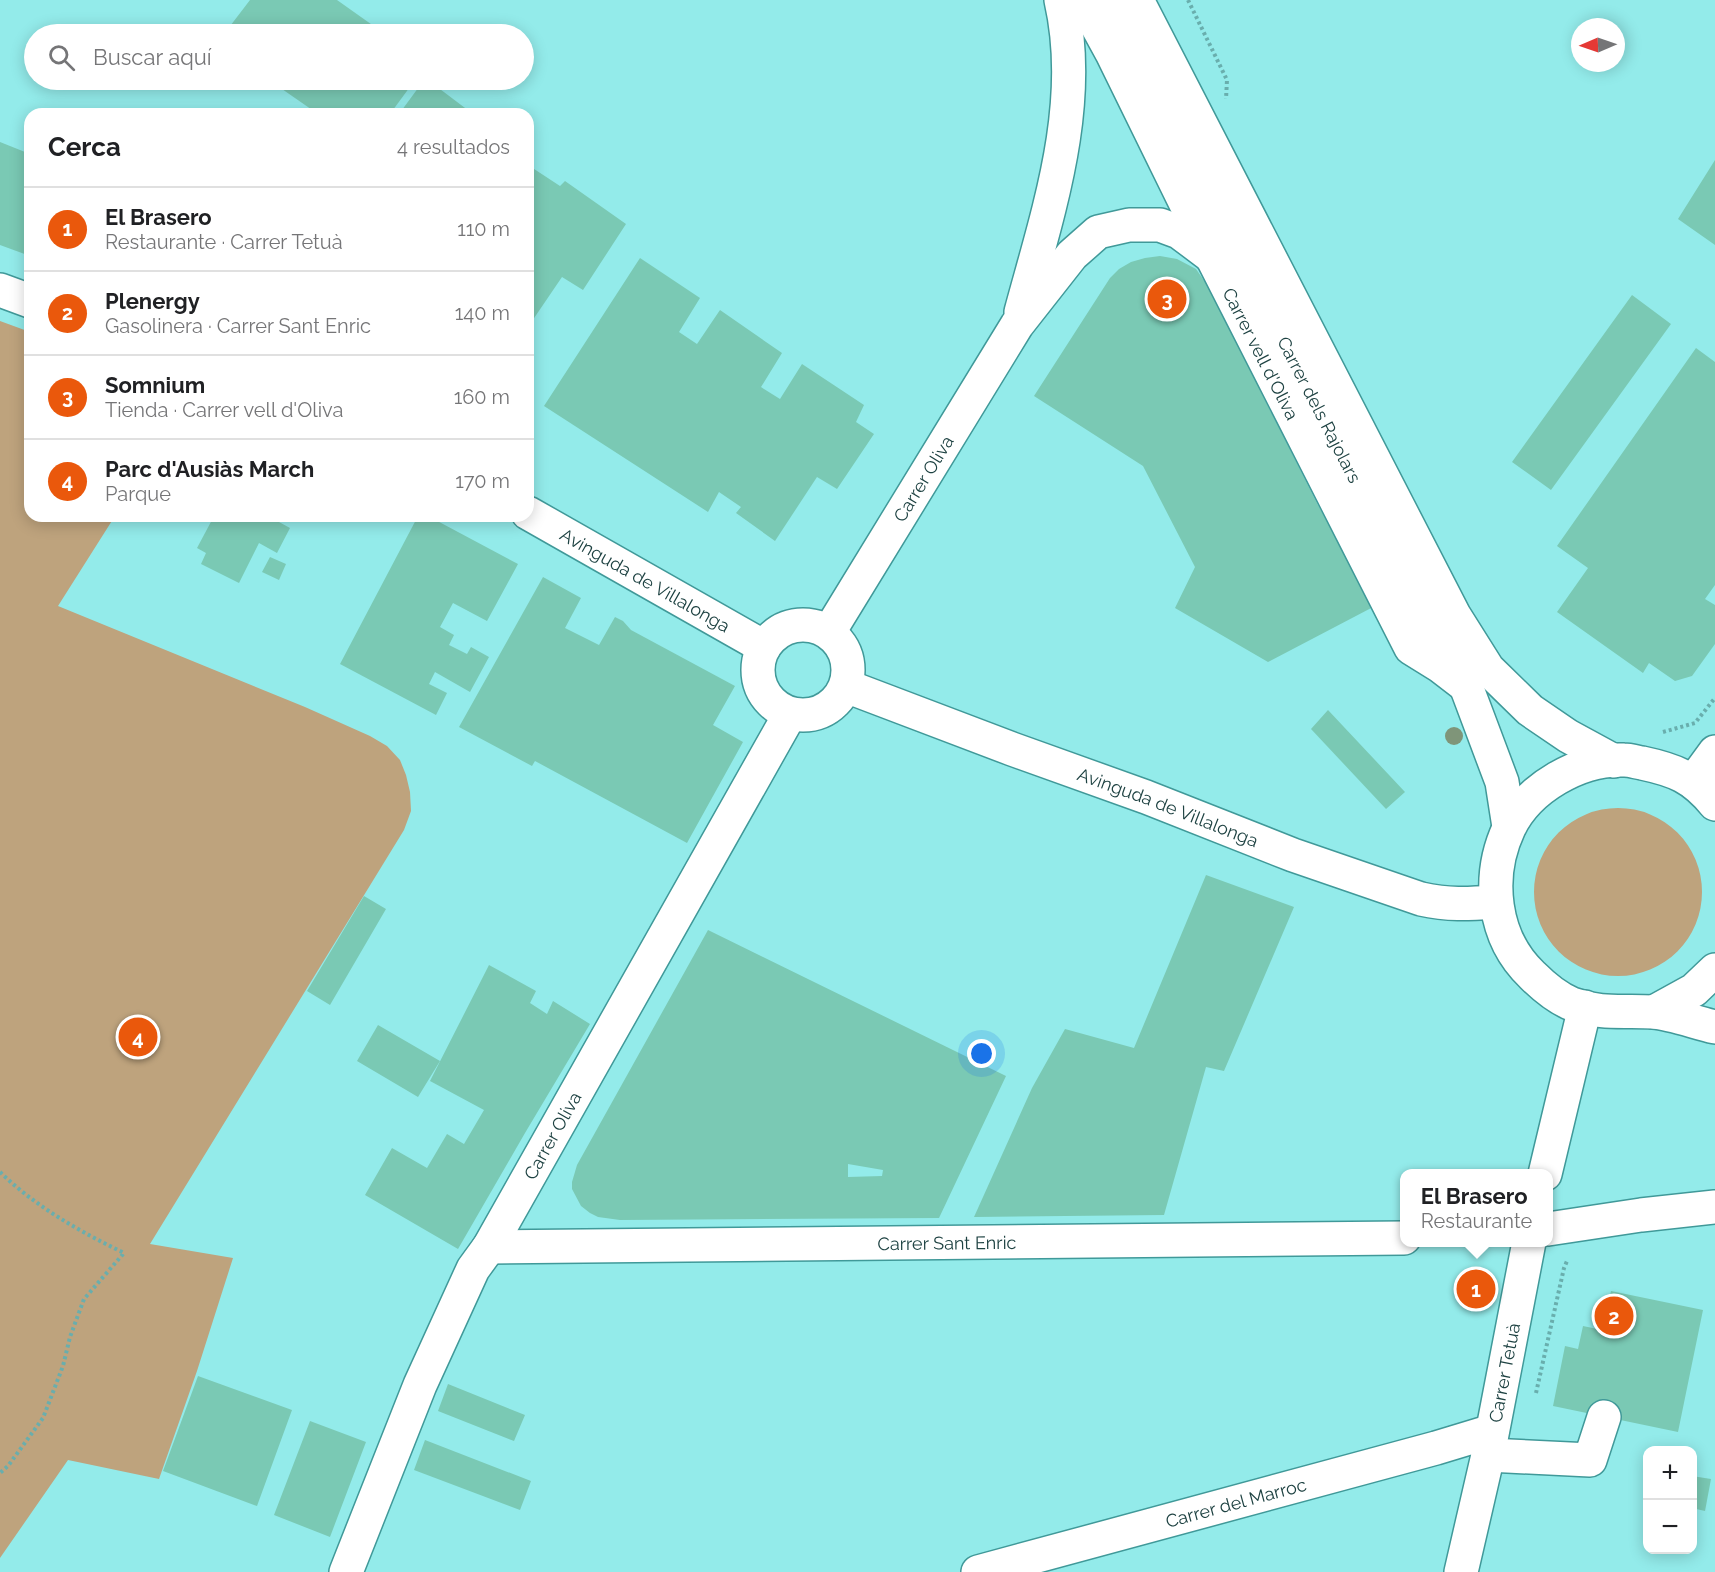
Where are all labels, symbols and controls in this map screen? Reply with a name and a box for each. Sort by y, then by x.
north arrow [1571,18,1625,72]
search box [24,24,534,90]
icon: search [45,41,78,74]
text: Buscar aquí [93,44,212,70]
text: Cerca [48,132,121,162]
text: 4 resultados [397,135,510,159]
text: El Brasero [105,204,212,230]
text: 1 [63,217,72,241]
text: 110 m [457,217,510,241]
text: Restaurante · Carrer Tetuà [105,230,343,254]
pin: 3 [1148,276,1186,322]
street label: Carrer vell d'Oliva [1219,284,1303,423]
text: Plenergy [105,288,200,314]
text: 2 [62,301,73,325]
text: 140 m [455,301,510,325]
text: Gasolinera · Carrer Sant Enric [105,314,371,338]
street label: Carrer dels Rajolars [1274,333,1366,486]
text: Somnium [105,372,205,398]
text: 3 [62,385,73,409]
text: 160 m [454,385,510,409]
text: Tienda · Carrer vell d'Oliva [105,398,343,422]
street label: Carrer Oliva [889,432,957,525]
text: Parc d'Ausiàs March [105,456,314,482]
text: 4 [62,469,73,493]
text: 170 m [455,469,510,493]
text: Parque [105,482,171,506]
street label: Avinguda de Villalonga [557,523,734,636]
street label: Avinguda de Villalonga [1075,763,1261,851]
pin: 4 [118,1014,158,1060]
your location [967,1039,996,1068]
street label: Carrer Oliva [519,1088,585,1183]
popup [1400,1169,1553,1247]
text: El Brasero [1421,1183,1528,1209]
text: Restaurante [1421,1209,1532,1233]
street label: Carrer Sant Enric [877,1231,1017,1254]
pin: 1 [1456,1266,1496,1312]
pin: 2 [1594,1294,1634,1338]
street label: Carrer Tetuà [1484,1321,1524,1424]
map controls [1643,1446,1697,1554]
button: + [1643,1446,1697,1500]
street label: Carrer del Marroc [1163,1473,1308,1531]
button: − [1643,1500,1697,1554]

